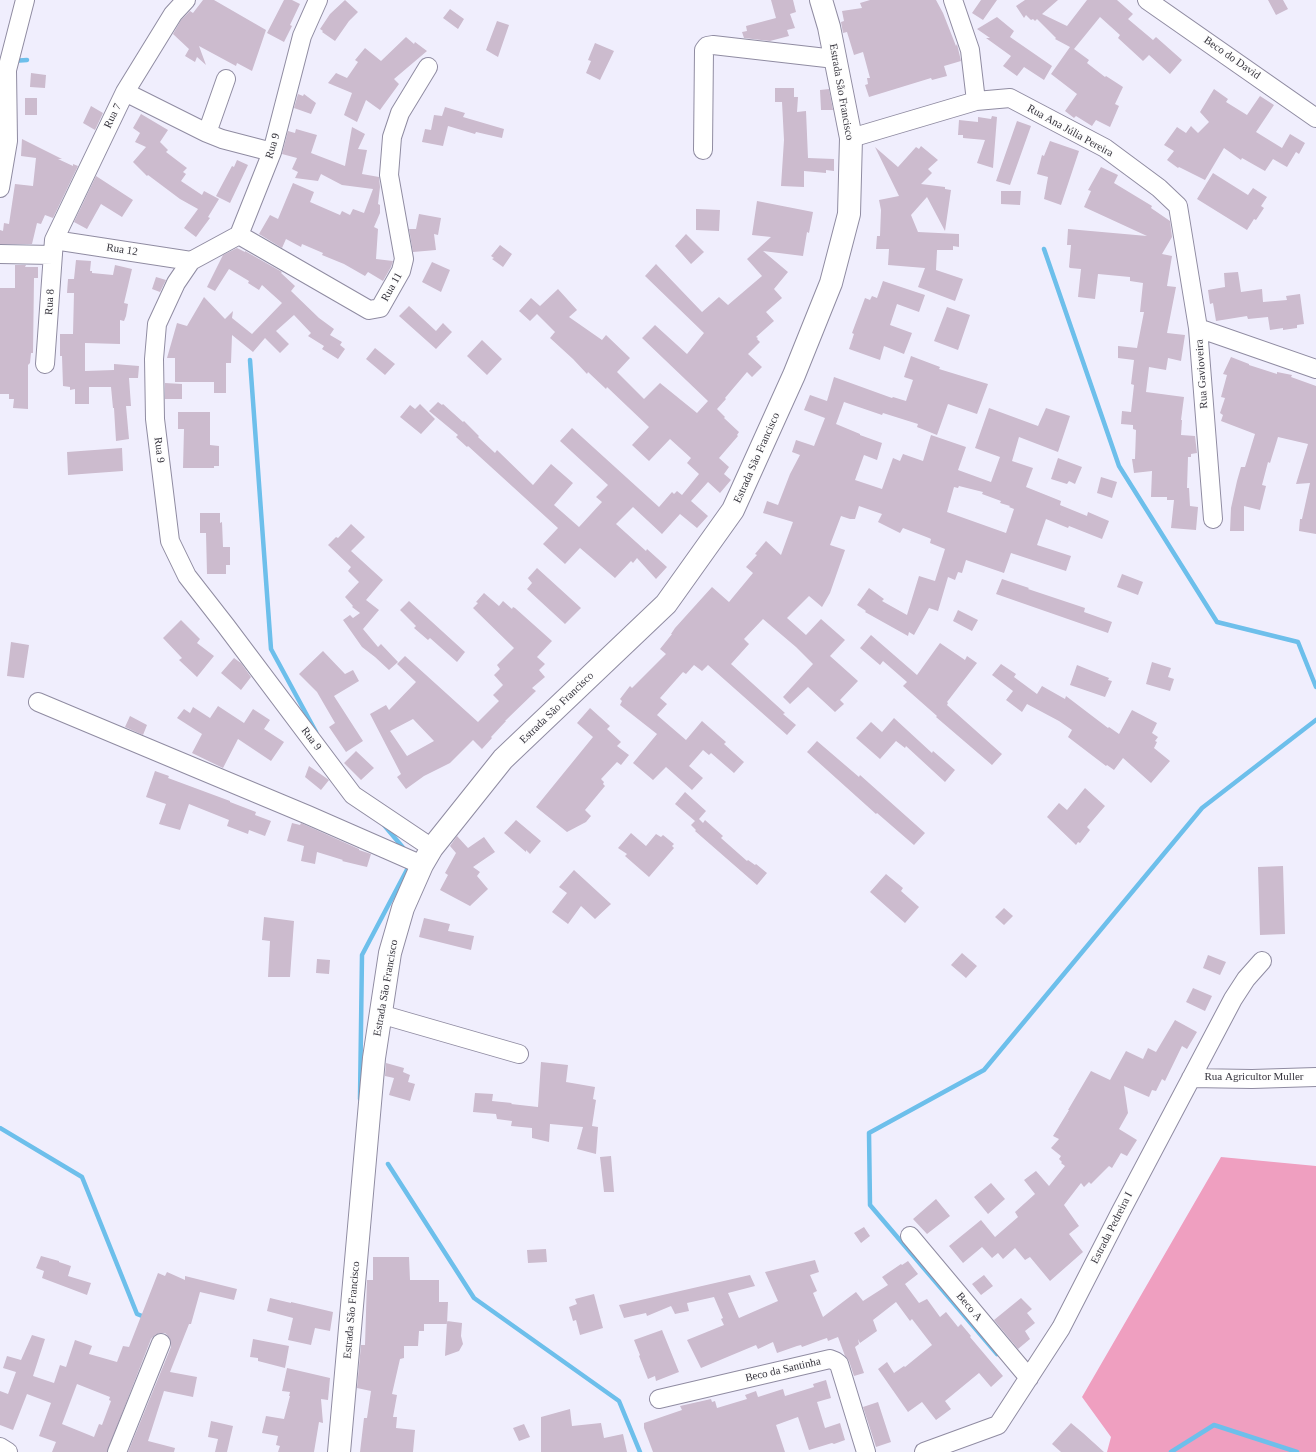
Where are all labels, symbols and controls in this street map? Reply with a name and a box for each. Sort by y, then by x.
street label: Beco do David [1201,34,1263,82]
street label: Estrada São Francisco [826,43,856,141]
street label: Rua 7 [101,101,125,131]
street label: Rua Ana Júlia Pereira [1025,102,1115,160]
street label: Rua 9 [263,132,283,160]
street label: Rua 12 [105,241,139,259]
street label: Rua 11 [379,270,405,304]
street label: Rua 8 [43,289,57,315]
street label: Rua Gavioveira [1193,339,1211,409]
street label: Estrada São Francisco [731,411,783,505]
street label: Rua 9 [151,436,167,464]
street label: Estrada São Francisco [517,669,597,747]
street label: Rua 9 [298,725,324,753]
street label: Estrada São Francisco [371,939,401,1037]
street label: Rua Agricultor Muller [1205,1070,1303,1084]
street label: Estrada Pedreira I [1088,1190,1136,1266]
street label: Estrada São Francisco [341,1261,363,1359]
street label: Beco A [953,1290,985,1324]
street label: Beco da Santinha [744,1355,822,1385]

